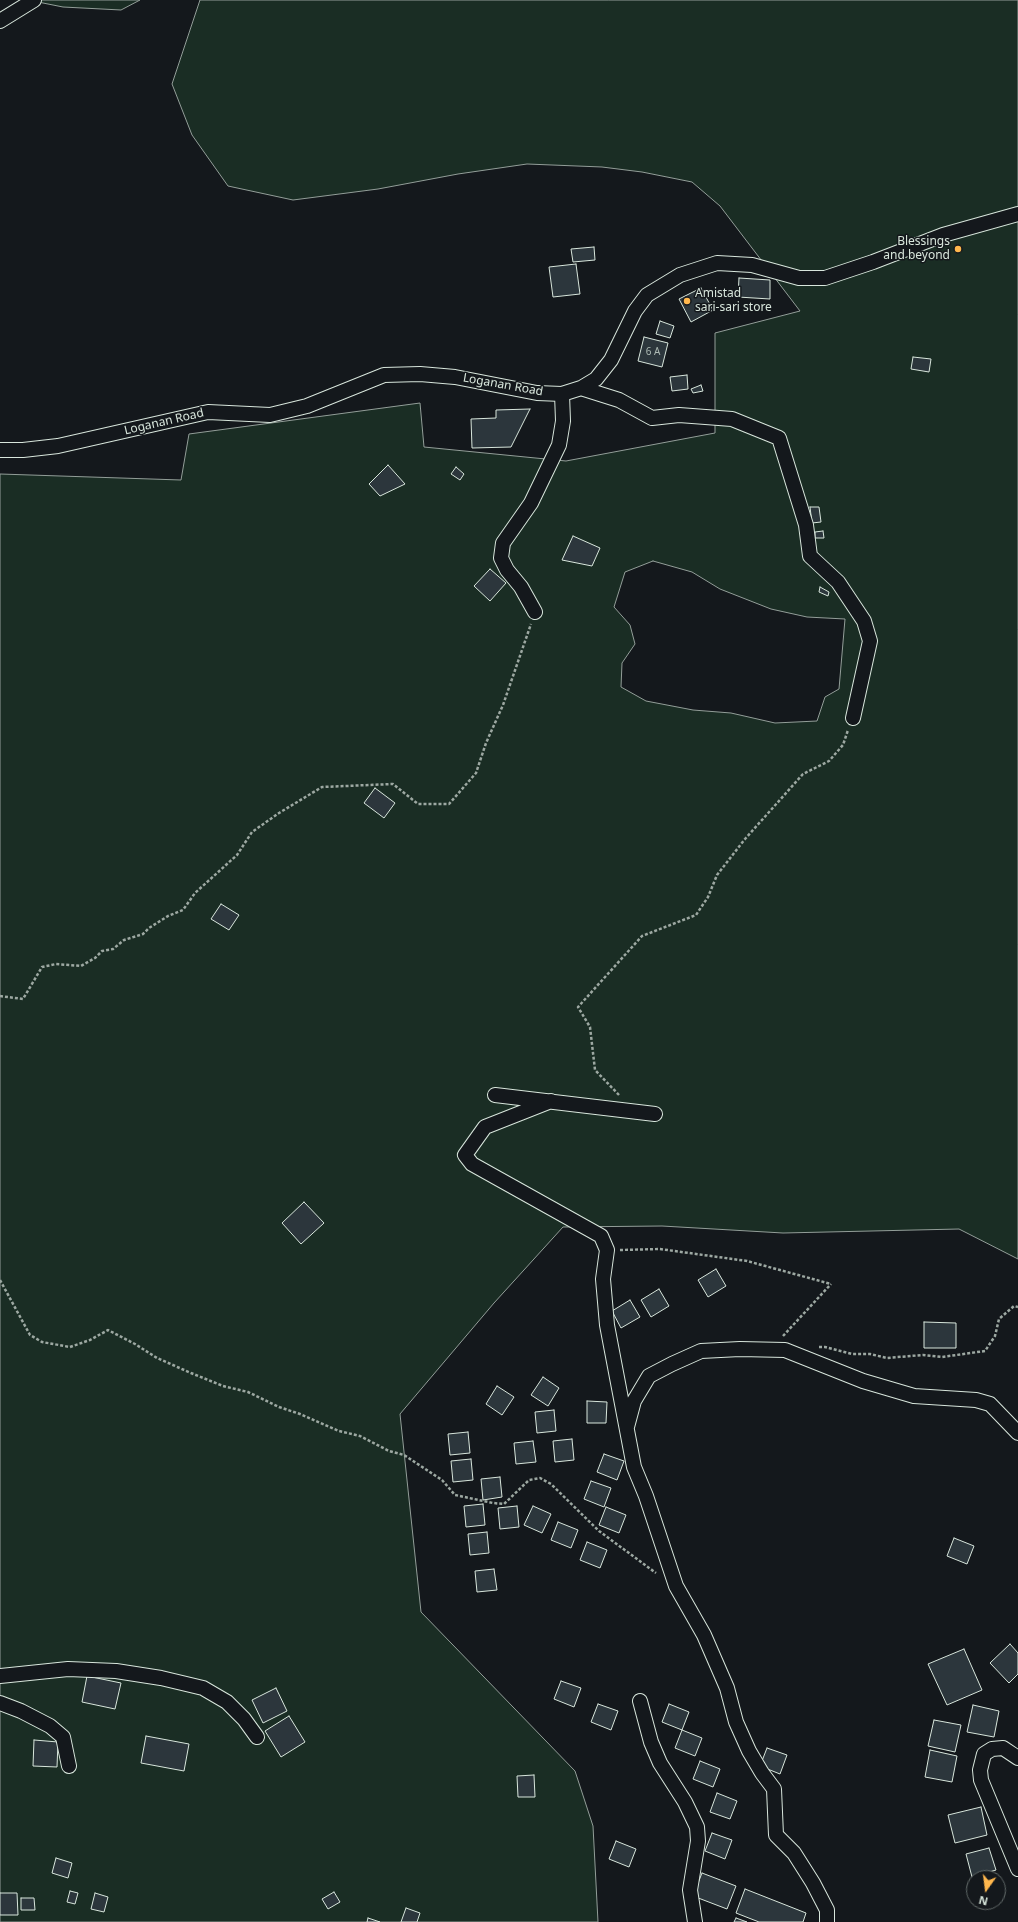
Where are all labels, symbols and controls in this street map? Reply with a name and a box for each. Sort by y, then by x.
place label: Blessings and beyond [883,235,950,263]
marker: Blessings and beyond [953,244,963,254]
place label: Amistad sari-sari store [695,287,772,315]
marker: Amistad sari-sari store [682,296,692,306]
house number: 6 A [646,346,660,358]
street label: Loganan Road [462,371,544,399]
street label: Loganan Road [123,406,205,438]
north arrow [966,1870,1006,1910]
text: N [977,1893,989,1910]

